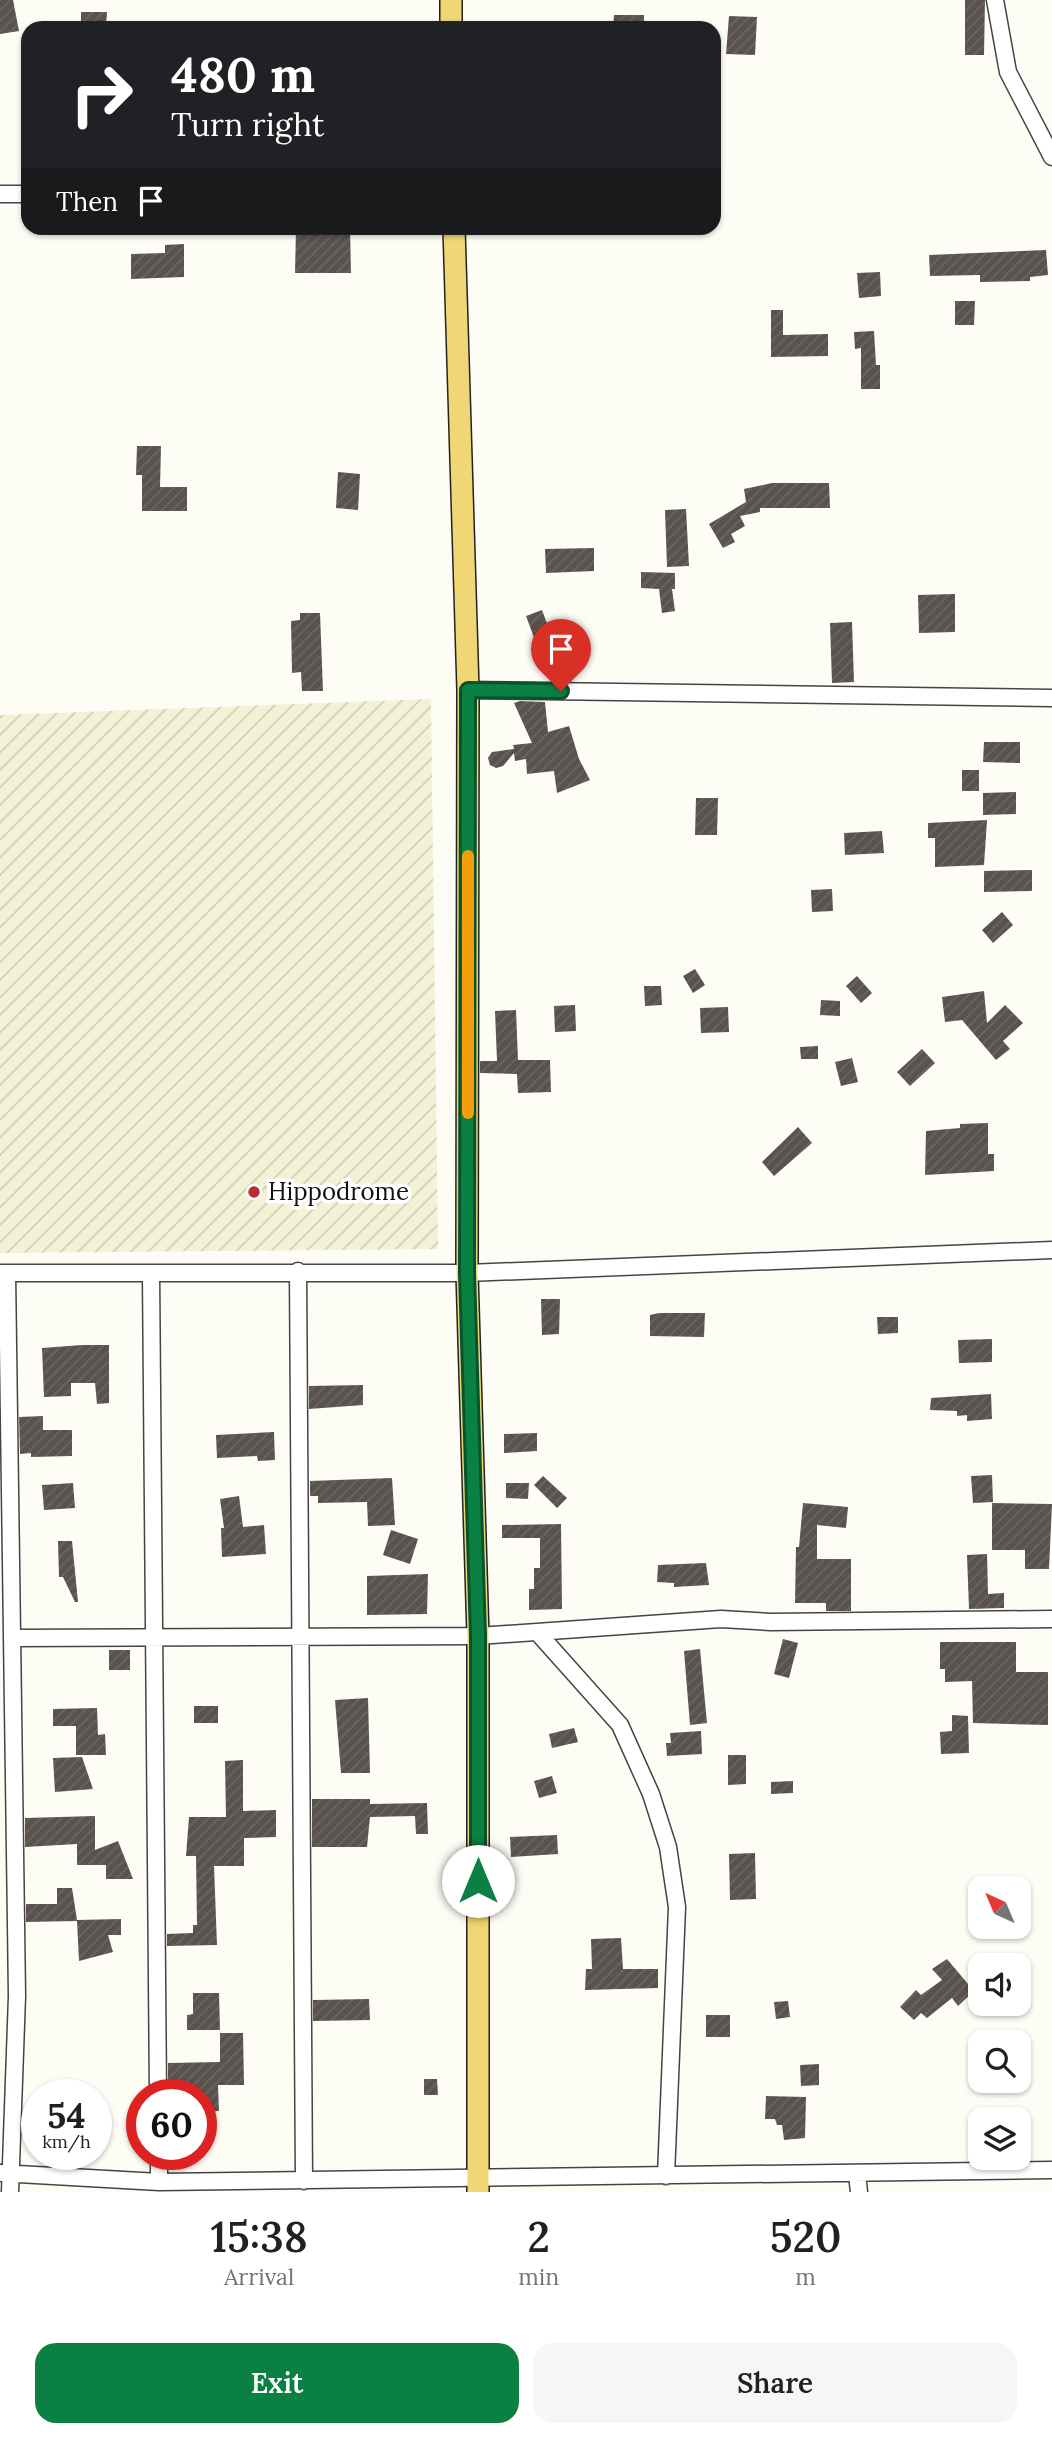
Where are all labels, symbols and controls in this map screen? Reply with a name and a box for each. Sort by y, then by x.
text: 480 m [171,43,315,105]
icon: right [56,49,147,140]
text: Turn right [171,104,324,145]
icon: arrive [132,182,170,220]
text: Then [56,185,118,218]
pin [531,619,591,691]
icon: arrive [542,630,580,668]
place label: Hippodrome [268,1176,409,1207]
marker: Hippodrome [246,1184,262,1200]
position arrow [441,1844,515,1918]
north arrow [968,1876,1031,1939]
map controls [968,1876,1031,2170]
button: sound [968,1953,1031,2016]
button: search [968,2030,1031,2093]
speed limit sign: 60 [126,2079,217,2170]
text: 54 [47,2093,86,2138]
button: layers [968,2107,1031,2170]
text: km/h [42,2130,91,2153]
text: 15:38 [211,2210,308,2264]
text: 2 [527,2210,550,2264]
text: 520 [770,2210,841,2264]
text: Arrival [224,2262,294,2291]
text: min [518,2262,559,2291]
text: m [795,2262,816,2291]
button: Exit [35,2343,519,2423]
button: Share [533,2343,1017,2423]

